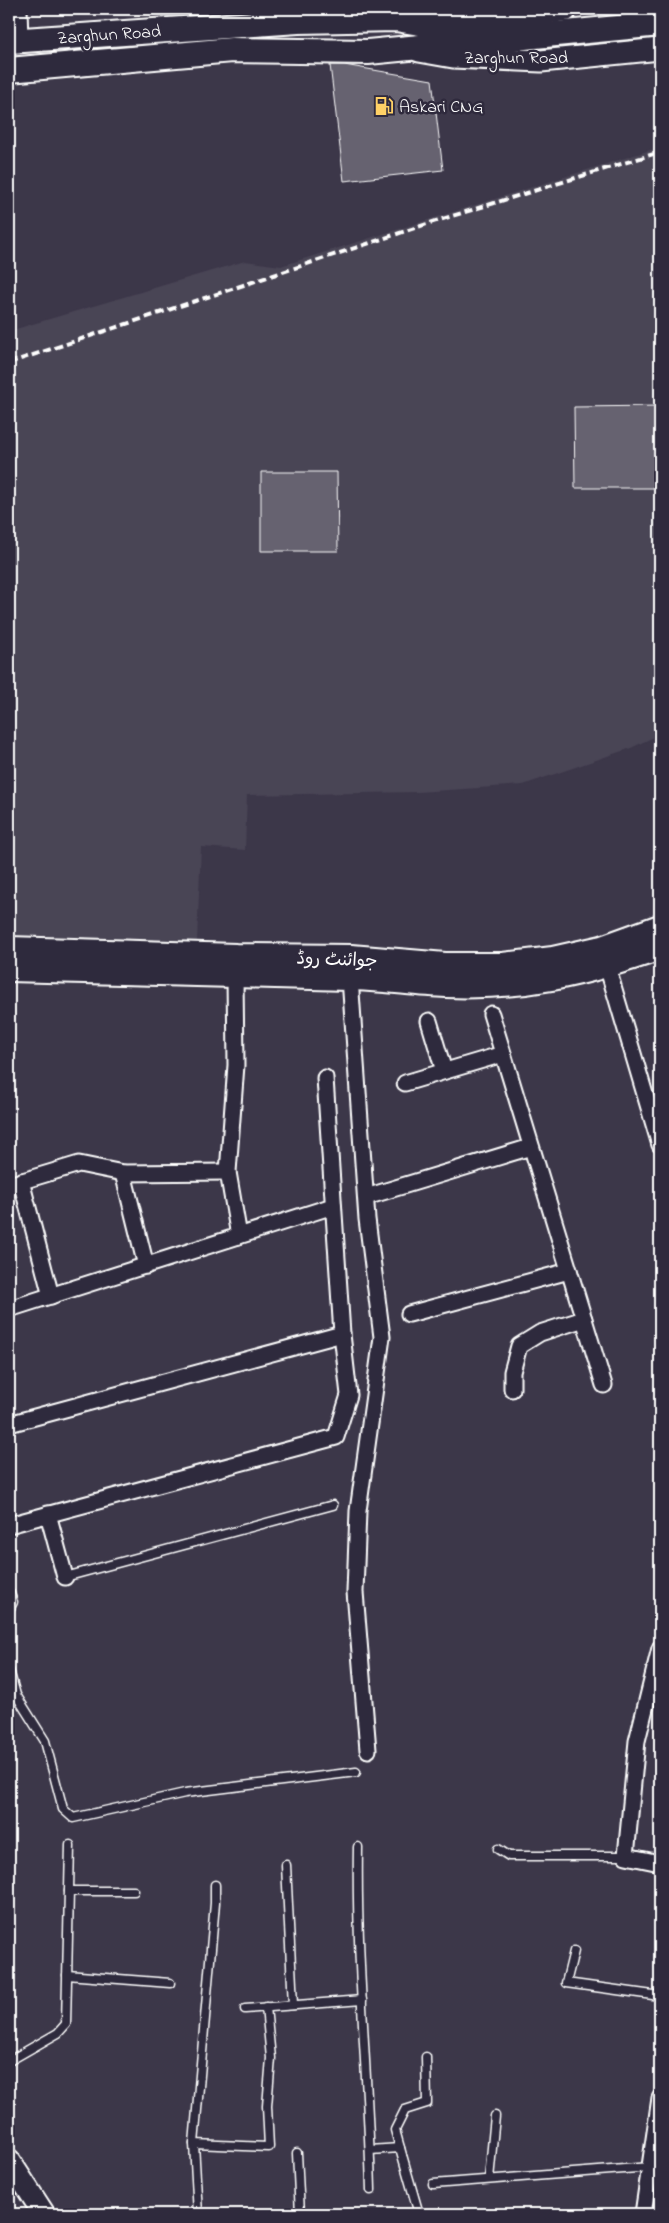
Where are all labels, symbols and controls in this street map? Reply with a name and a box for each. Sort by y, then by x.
street label: Zarghun Road [56,19,162,54]
street label: Zarghun Road [464,46,568,73]
fuel station icon: Askari CNG [373,95,395,117]
place label: Askari CNG [399,95,484,121]
street label: جوائنٹ روڈ [296,947,378,975]

